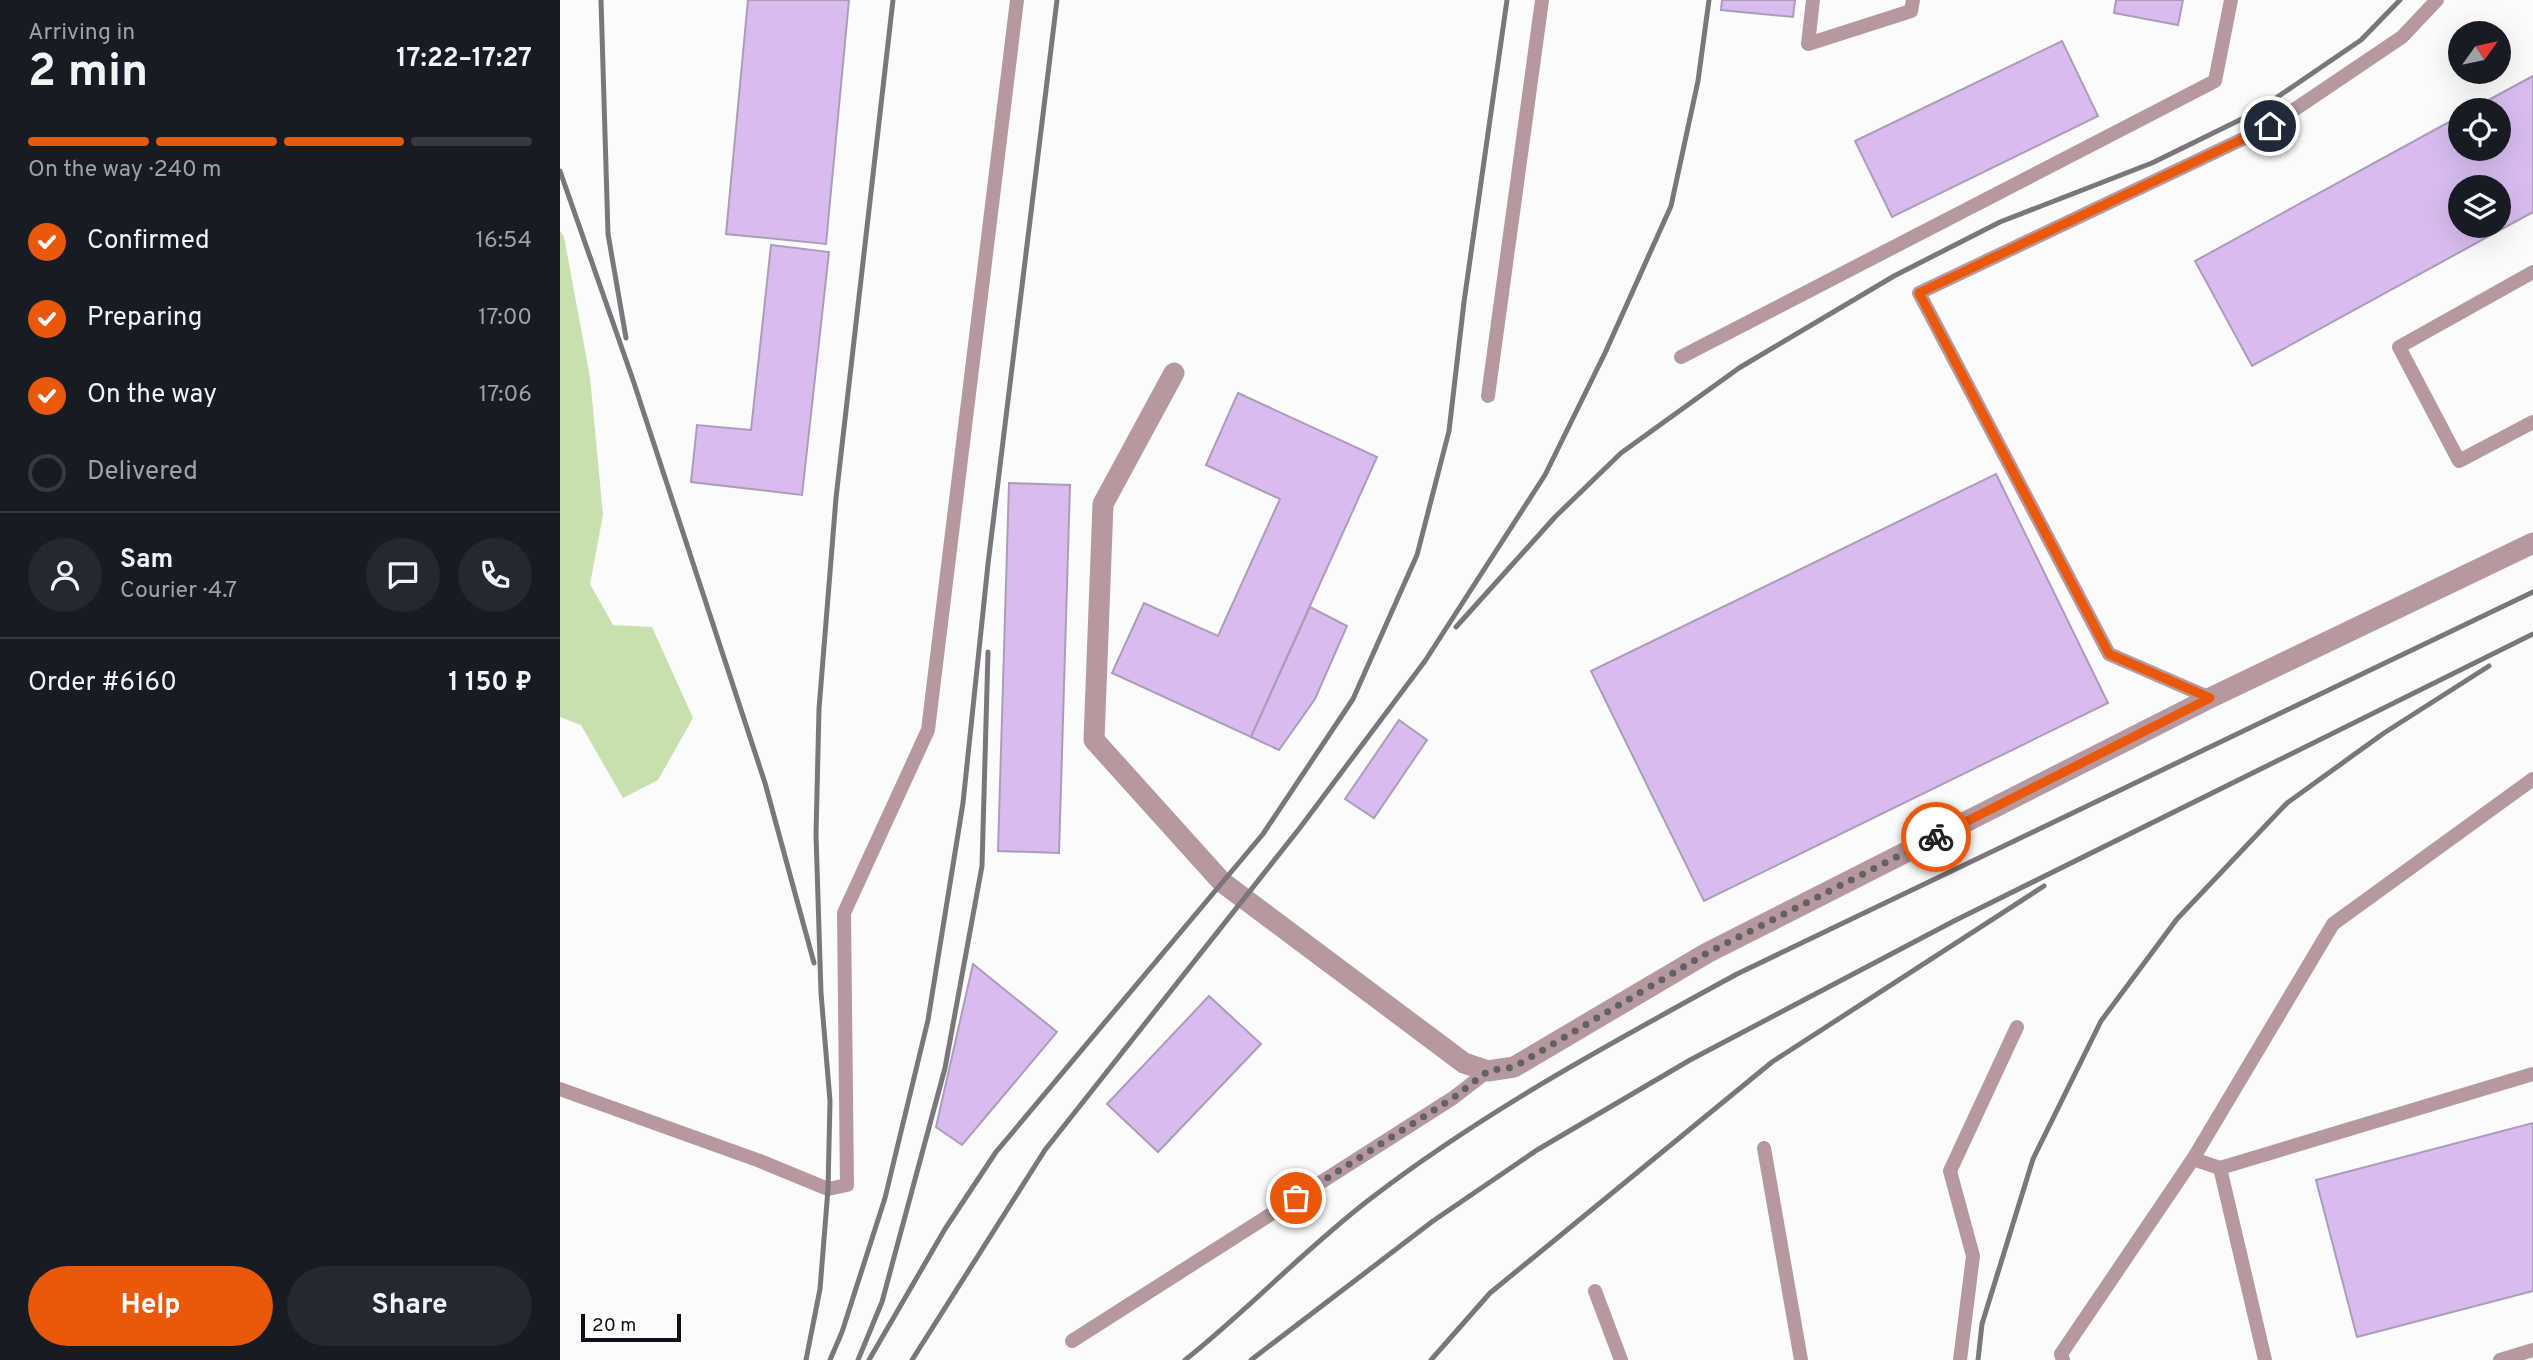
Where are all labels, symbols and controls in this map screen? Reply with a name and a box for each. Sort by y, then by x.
text: Arriving in [28,19,135,48]
north arrow [2448,21,2511,84]
map controls [2448,21,2511,238]
text: 17:22–17:27 [396,43,532,76]
text: 2 min [28,44,148,103]
pin [2240,96,2300,156]
button: locate [2448,98,2511,161]
icon: home [2251,107,2289,145]
text: On the way · 240 m [28,156,222,185]
button: layers [2448,175,2511,238]
icon: check [28,223,66,261]
text: Confirmed [87,225,210,258]
text: 16:54 [475,227,532,256]
icon: check [28,300,66,338]
text: Preparing [87,302,202,335]
text: 17:00 [478,304,532,333]
icon: check [28,377,66,415]
text: On the way [87,379,217,412]
text: 17:06 [479,381,532,410]
text: Delivered [87,456,198,489]
button: person [28,538,102,612]
button: chat [366,538,440,612]
button: phone [458,538,532,612]
text: Sam [120,544,173,577]
text: Courier · 4.7 [120,577,237,606]
text: Order #6160 [28,667,177,700]
text: 1 150 ₽ [448,667,532,700]
courier [1901,802,1971,872]
icon: bike [1917,818,1955,856]
pin [1266,1168,1326,1228]
icon: bag [1277,1179,1315,1217]
button: Help [28,1266,273,1346]
button: Share [287,1266,532,1346]
scale bar [581,1311,681,1343]
text: 20 m [592,1314,636,1338]

